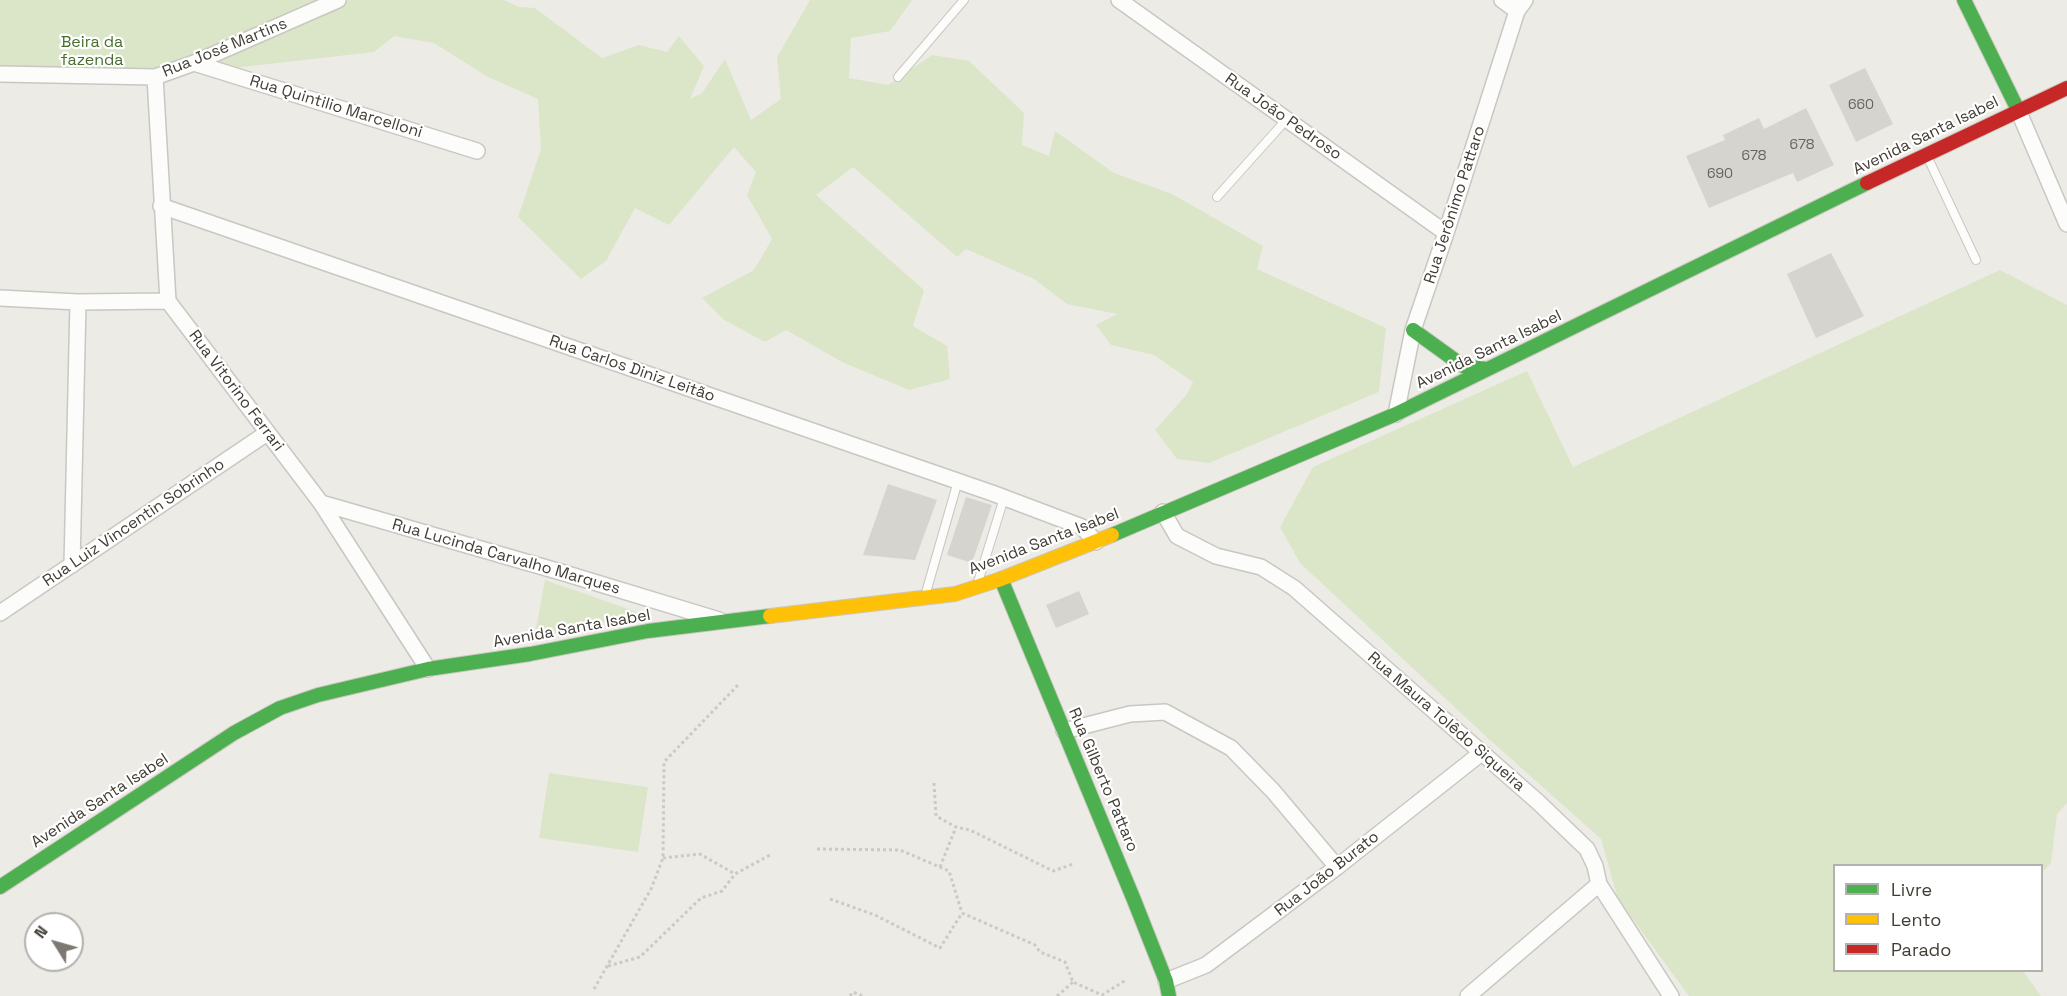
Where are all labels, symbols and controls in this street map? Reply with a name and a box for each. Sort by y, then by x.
street label: Rua José Martins [160,14,290,82]
park label: Beira da fazenda [61,33,123,71]
street label: Rua João Pedroso [1221,69,1345,165]
street label: Rua Quintilio Marcelloni [247,72,425,142]
street label: Avenida Santa Isabel [1850,92,2002,180]
house number: 660 [1848,97,1874,113]
street label: Rua Jerônimo Pattaro [1420,124,1490,286]
house number: 678 [1790,137,1814,153]
house number: 678 [1742,148,1766,164]
house number: 690 [1707,166,1733,182]
street label: Avenida Santa Isabel [1413,306,1565,394]
street label: Rua Vitorino Ferrari [184,327,288,455]
street label: Rua Carlos Diniz Leitão [547,332,717,406]
street label: Rua Luiz Vincentin Sobrinho [40,455,228,591]
street label: Avenida Santa Isabel [966,504,1122,580]
street label: Rua Lucinda Carvalho Marques [390,515,622,599]
street label: Avenida Santa Isabel [492,606,652,652]
street label: Rua Maura Tolêdo Siqueira [1363,648,1529,796]
street label: Rua Gilberto Pattaro [1064,705,1142,855]
street label: Avenida Santa Isabel [28,750,172,852]
street label: Rua João Burato [1271,827,1383,921]
legend [1833,864,2043,972]
text: Livre [1891,878,1932,901]
text: Lento [1891,908,1941,931]
north arrow [24,912,84,972]
text: N [29,921,52,943]
text: Parado [1891,938,1951,961]

